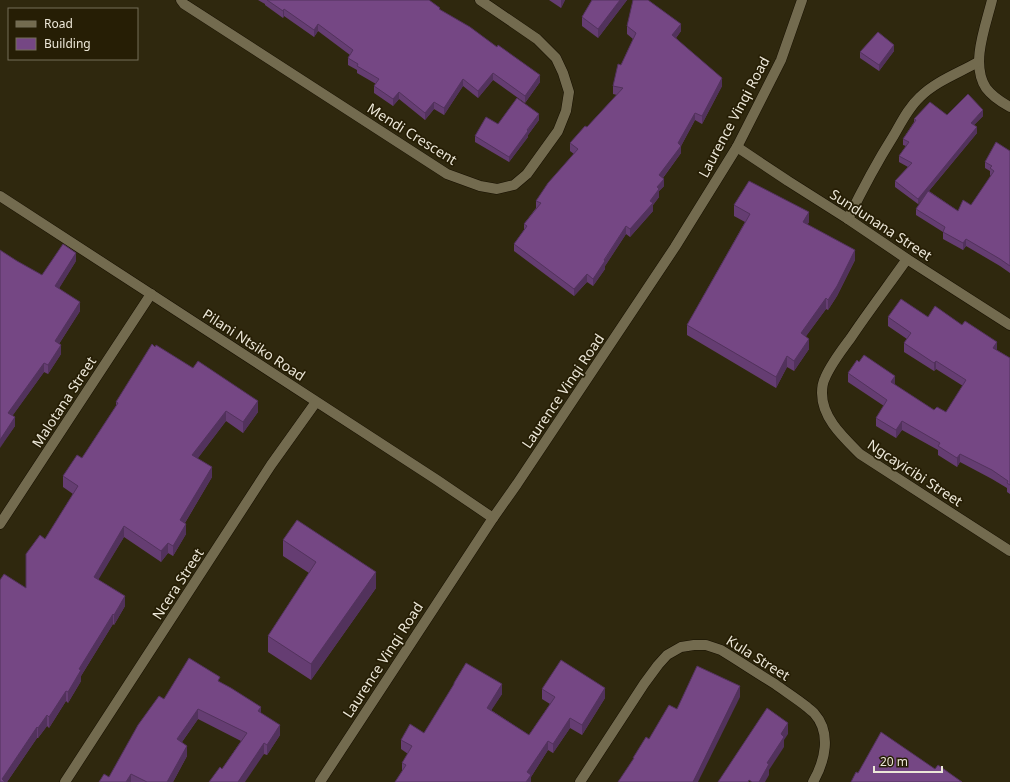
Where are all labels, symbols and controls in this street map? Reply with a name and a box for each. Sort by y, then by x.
legend [8,8,138,60]
text: Road [44,15,73,32]
text: Building [44,35,91,52]
street label: Laurence Vinqi Road [694,53,773,181]
street label: Mendi Crescent [364,98,461,169]
street label: Sundunana Street [827,184,936,265]
street label: Pilani Ntsiko Road [199,304,309,385]
street label: Laurence Vinqi Road [517,330,608,452]
street label: Malotana Street [27,353,100,451]
street label: Ngcayicibi Street [864,435,967,510]
street label: Ncera Street [147,544,208,623]
street label: Laurence Vinqi Road [338,598,427,721]
street label: Kula Street [723,631,794,685]
scale bar [874,748,942,774]
text: 20 m [880,753,908,770]

